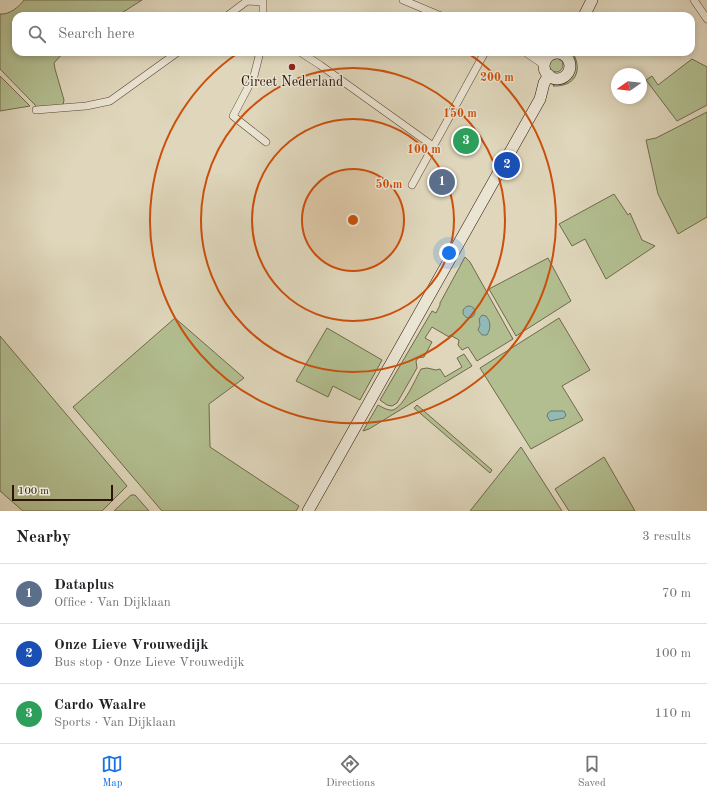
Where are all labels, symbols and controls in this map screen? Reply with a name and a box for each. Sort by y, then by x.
search box [12,12,695,56]
icon: search [26,23,48,45]
text: Search here [58,27,135,42]
marker: Circet Nederland [287,62,297,72]
north arrow [611,68,647,104]
text: 200 m [480,72,514,84]
place label: Circet Nederland [241,75,343,89]
text: 150 m [443,107,477,120]
pin: 3 [453,126,479,156]
text: 100 m [407,144,441,156]
pin: 2 [494,150,520,180]
pin: 1 [429,167,455,197]
text: 50 m [376,178,403,191]
centre of rings [346,213,360,227]
your location [439,243,459,263]
scale bar [12,483,113,502]
text: 100 m [18,486,49,497]
text: Nearby [16,529,71,546]
text: 3 results [642,530,691,543]
text: Dataplus [54,578,114,593]
text: 1 [25,587,33,600]
text: 70 m [662,587,691,600]
text: Office · Van Dijklaan [54,596,171,609]
text: Onze Lieve Vrouwedijk [54,638,209,653]
text: 2 [25,647,33,660]
text: 100 m [654,647,691,660]
text: Bus stop · Onze Lieve Vrouwedijk [54,656,244,669]
text: Cardo Waalre [54,698,146,713]
text: 3 [25,707,33,720]
text: 110 m [654,707,691,720]
text: Sports · Van Dijklaan [54,716,176,729]
tab: Map [101,753,123,791]
tab: Directions [326,753,375,791]
tab: Saved [578,753,606,791]

